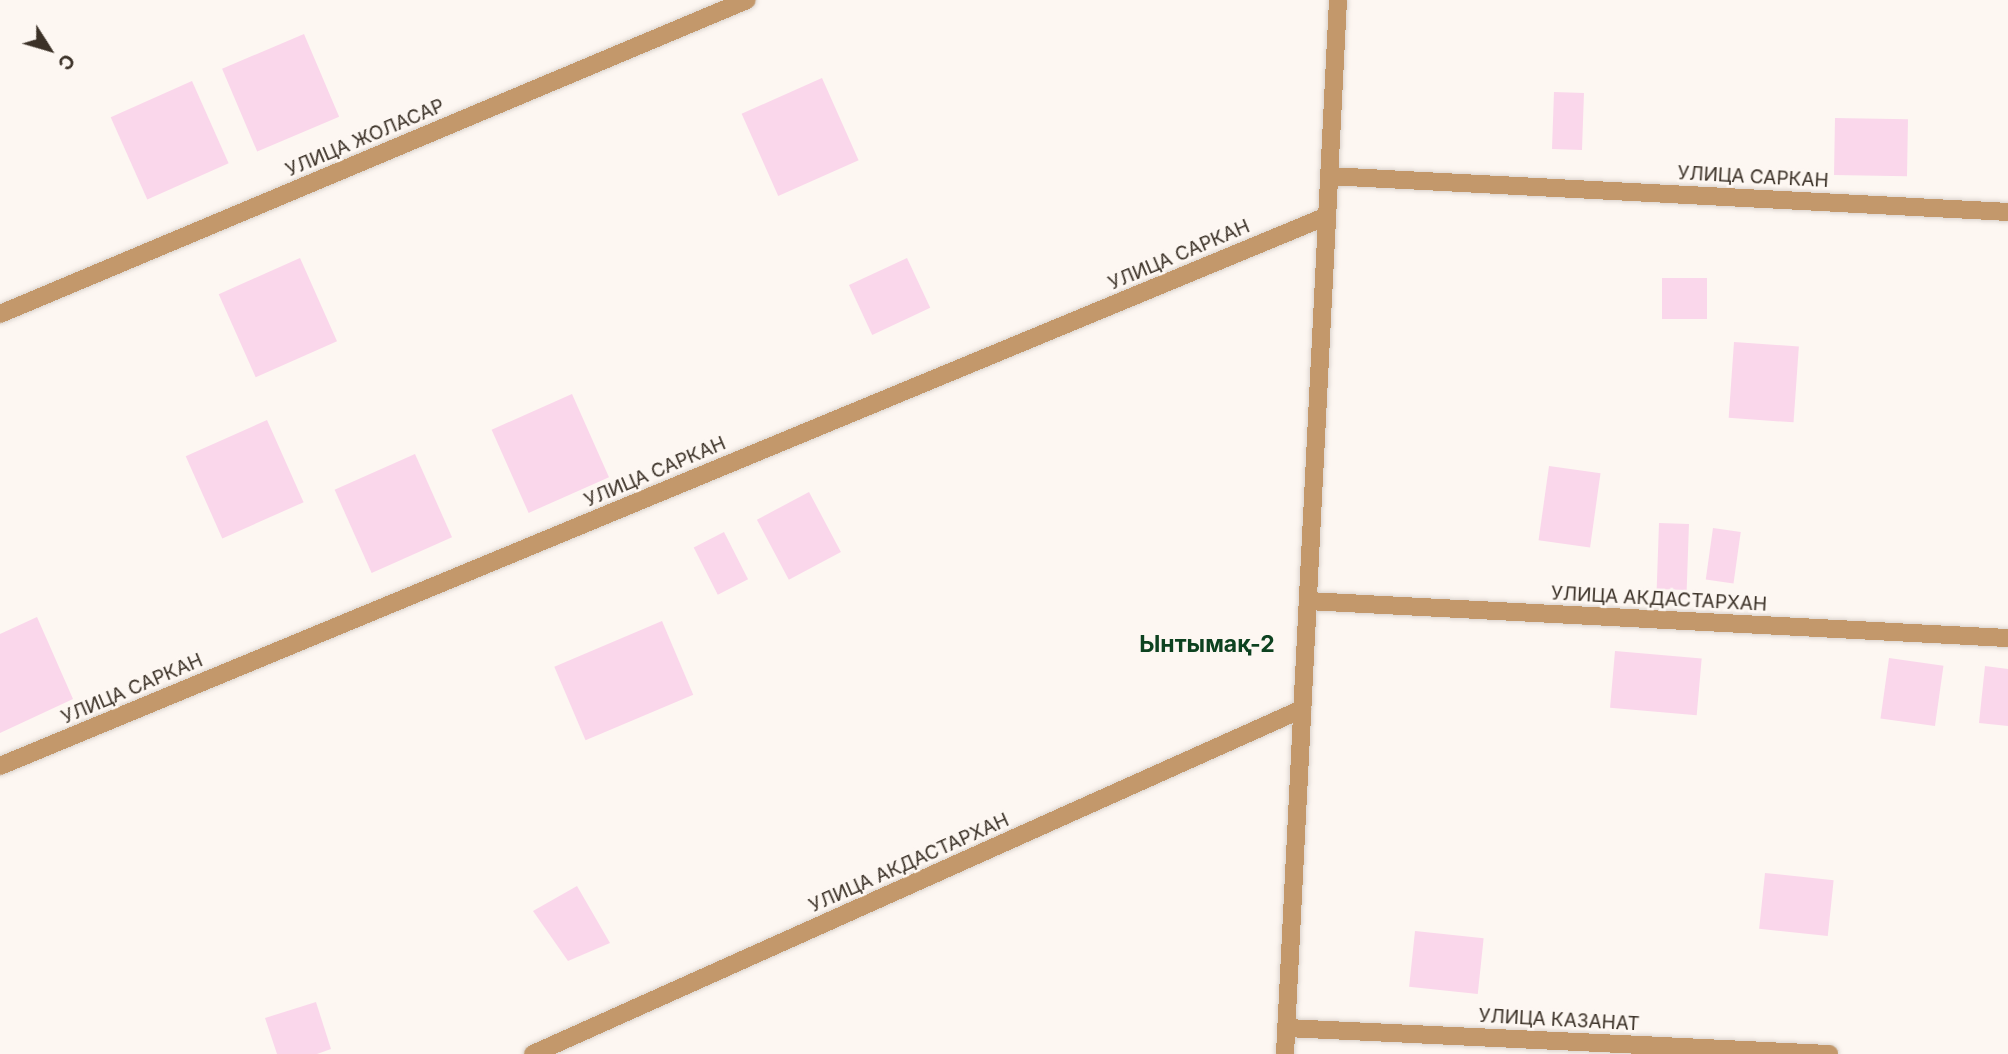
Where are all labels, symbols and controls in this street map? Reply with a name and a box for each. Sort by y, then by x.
north arrow [14,14,84,84]
text: С [53,49,80,74]
street label: УЛИЦА ЖОЛАСАР [282,94,448,182]
street label: УЛИЦА САРКАН [1677,162,1829,192]
street label: УЛИЦА САРКАН [1105,215,1253,295]
street label: УЛИЦА САРКАН [581,432,729,512]
street label: УЛИЦА АКДАСТАРХАН [1550,582,1768,616]
district label: Ынтымақ-2 [1139,630,1275,658]
street label: УЛИЦА САРКАН [58,649,206,729]
street label: УЛИЦА АКДАСТАРХАН [805,809,1013,917]
street label: УЛИЦА КАЗАНАТ [1478,1004,1640,1036]

